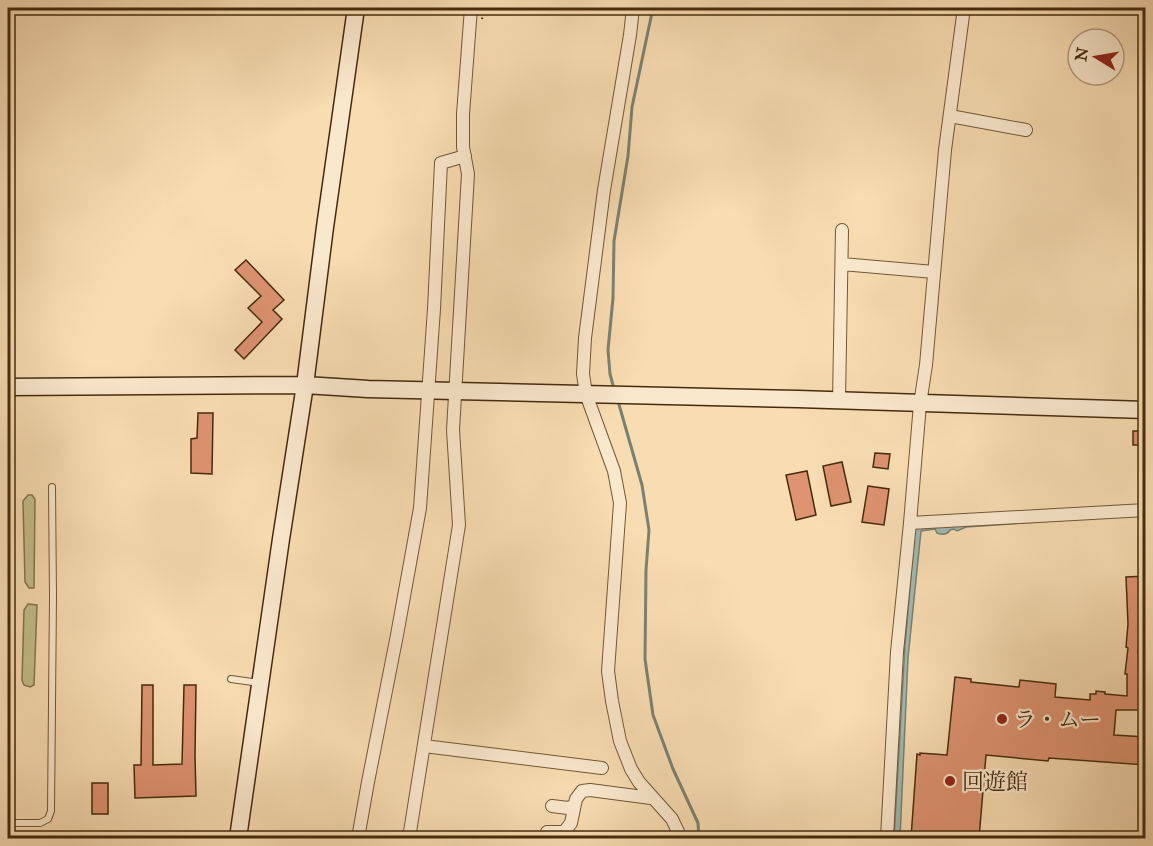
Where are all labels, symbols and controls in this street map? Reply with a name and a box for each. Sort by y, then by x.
north arrow [1066,27,1126,87]
text: N [1071,45,1092,63]
place label: ラ・ムー [1014,706,1101,733]
marker: ラ・ムー [995,712,1009,726]
place label: 回遊館 [962,768,1028,795]
marker: 回遊館 [943,774,957,788]

